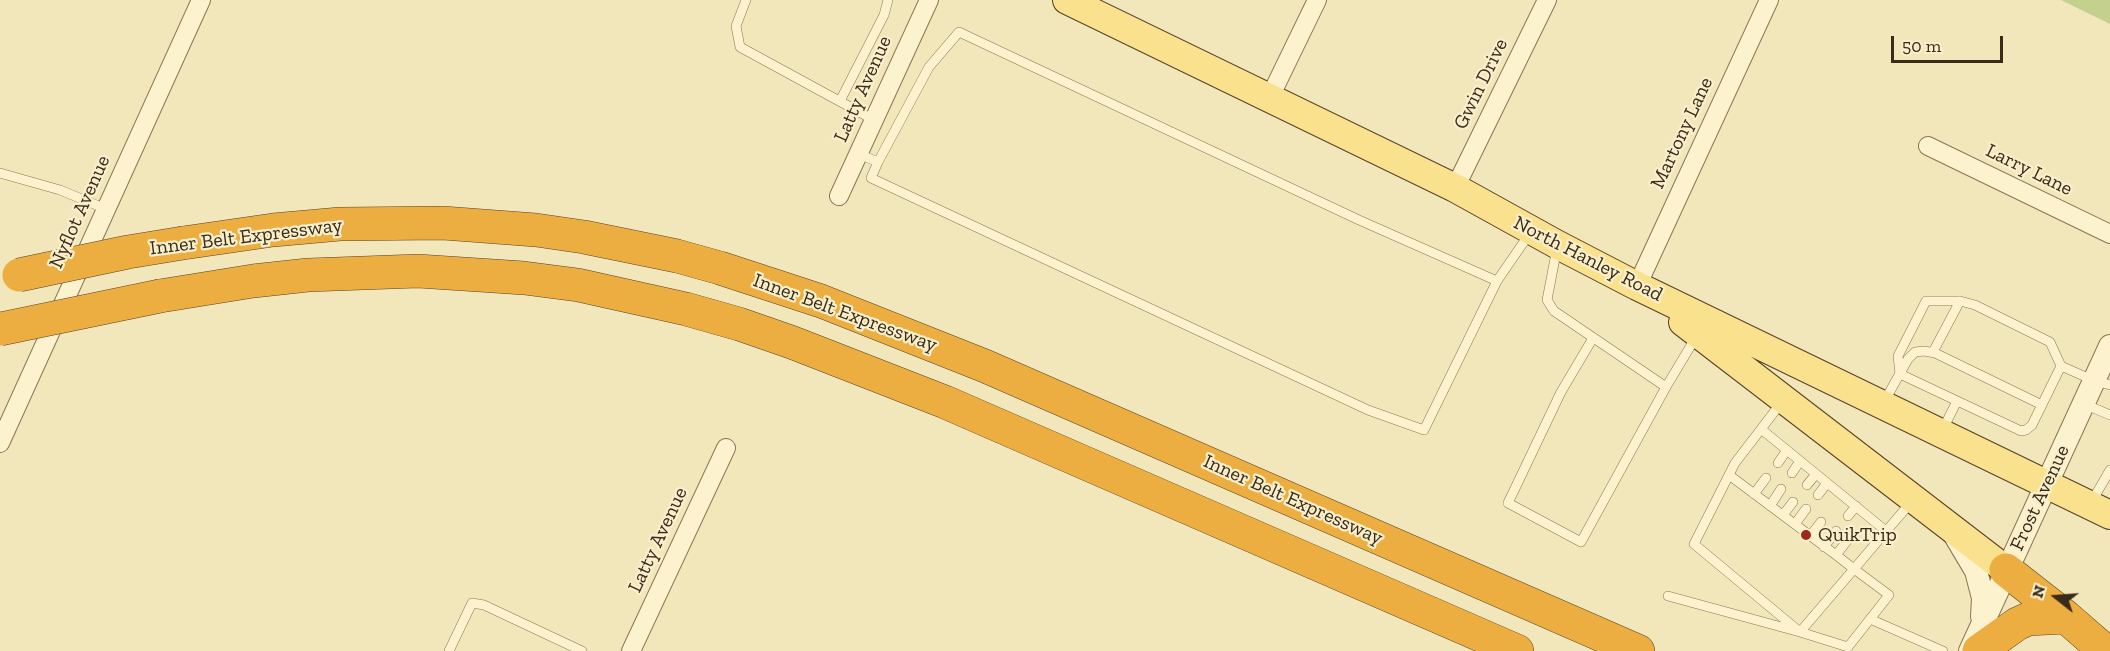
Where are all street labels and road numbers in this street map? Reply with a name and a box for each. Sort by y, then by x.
street label: Latty Avenue [829,32,897,146]
street label: Gwin Drive [1449,35,1513,133]
street label: Martony Lane [1646,73,1718,193]
street label: Larry Lane [1982,139,2076,201]
street label: Nyflot Avenue [44,152,116,272]
street label: North Hanley Road [1509,211,1667,307]
street label: Inner Belt Expressway [148,213,344,261]
street label: Inner Belt Expressway [750,269,940,357]
street label: Frost Avenue [2005,441,2075,555]
street label: Inner Belt Expressway [1200,450,1386,550]
street label: Latty Avenue [623,483,693,597]

